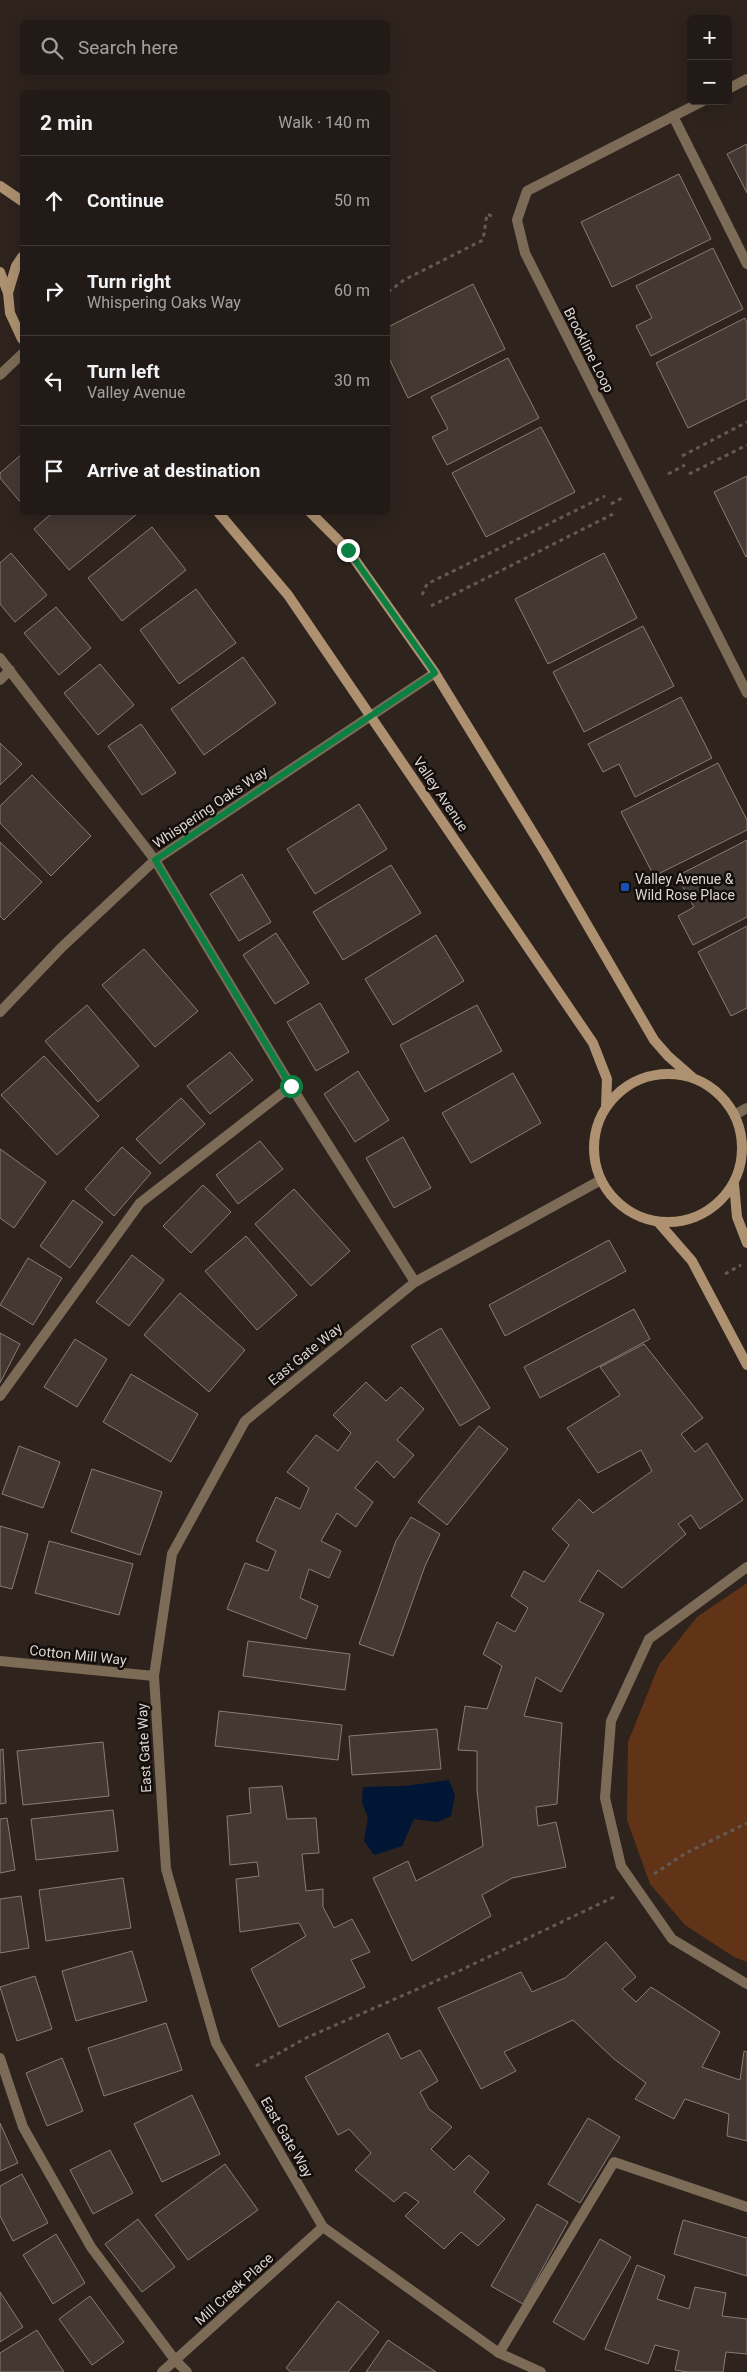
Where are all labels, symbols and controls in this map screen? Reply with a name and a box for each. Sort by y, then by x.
map controls [687,15,732,105]
button: + [687,15,732,60]
search box [20,20,390,75]
icon: search [38,34,66,62]
text: Search here [78,36,178,59]
button: − [687,60,732,105]
text: 2 min [40,111,93,135]
text: Walk · 140 m [278,113,370,132]
icon: ahead [40,187,68,215]
text: Continue [87,189,164,212]
text: 50 m [334,191,370,210]
text: Turn right [87,270,171,293]
icon: right [40,277,68,305]
text: 60 m [334,281,370,300]
text: Whispering Oaks Way [87,293,241,312]
street label: Brookline Loop [561,305,617,395]
text: Turn left [87,360,160,383]
icon: left [40,367,68,395]
text: 30 m [334,371,370,390]
text: Valley Avenue [87,383,186,402]
icon: arrive [40,457,68,485]
text: Arrive at destination [87,459,260,482]
route end [337,539,360,562]
street label: Valley Avenue [410,754,472,834]
street label: Whispering Oaks Way [150,763,271,851]
place label: Valley Avenue & Wild Rose Place [635,871,735,903]
marker: Valley Avenue & Wild Rose Place [619,881,631,893]
route start [280,1075,303,1098]
street label: East Gate Way [265,1319,345,1388]
street label: Cotton Mill Way [29,1642,128,1668]
street label: East Gate Way [134,1702,154,1793]
street label: East Gate Way [258,2094,317,2180]
street label: Mill Creek Place [192,2250,276,2328]

